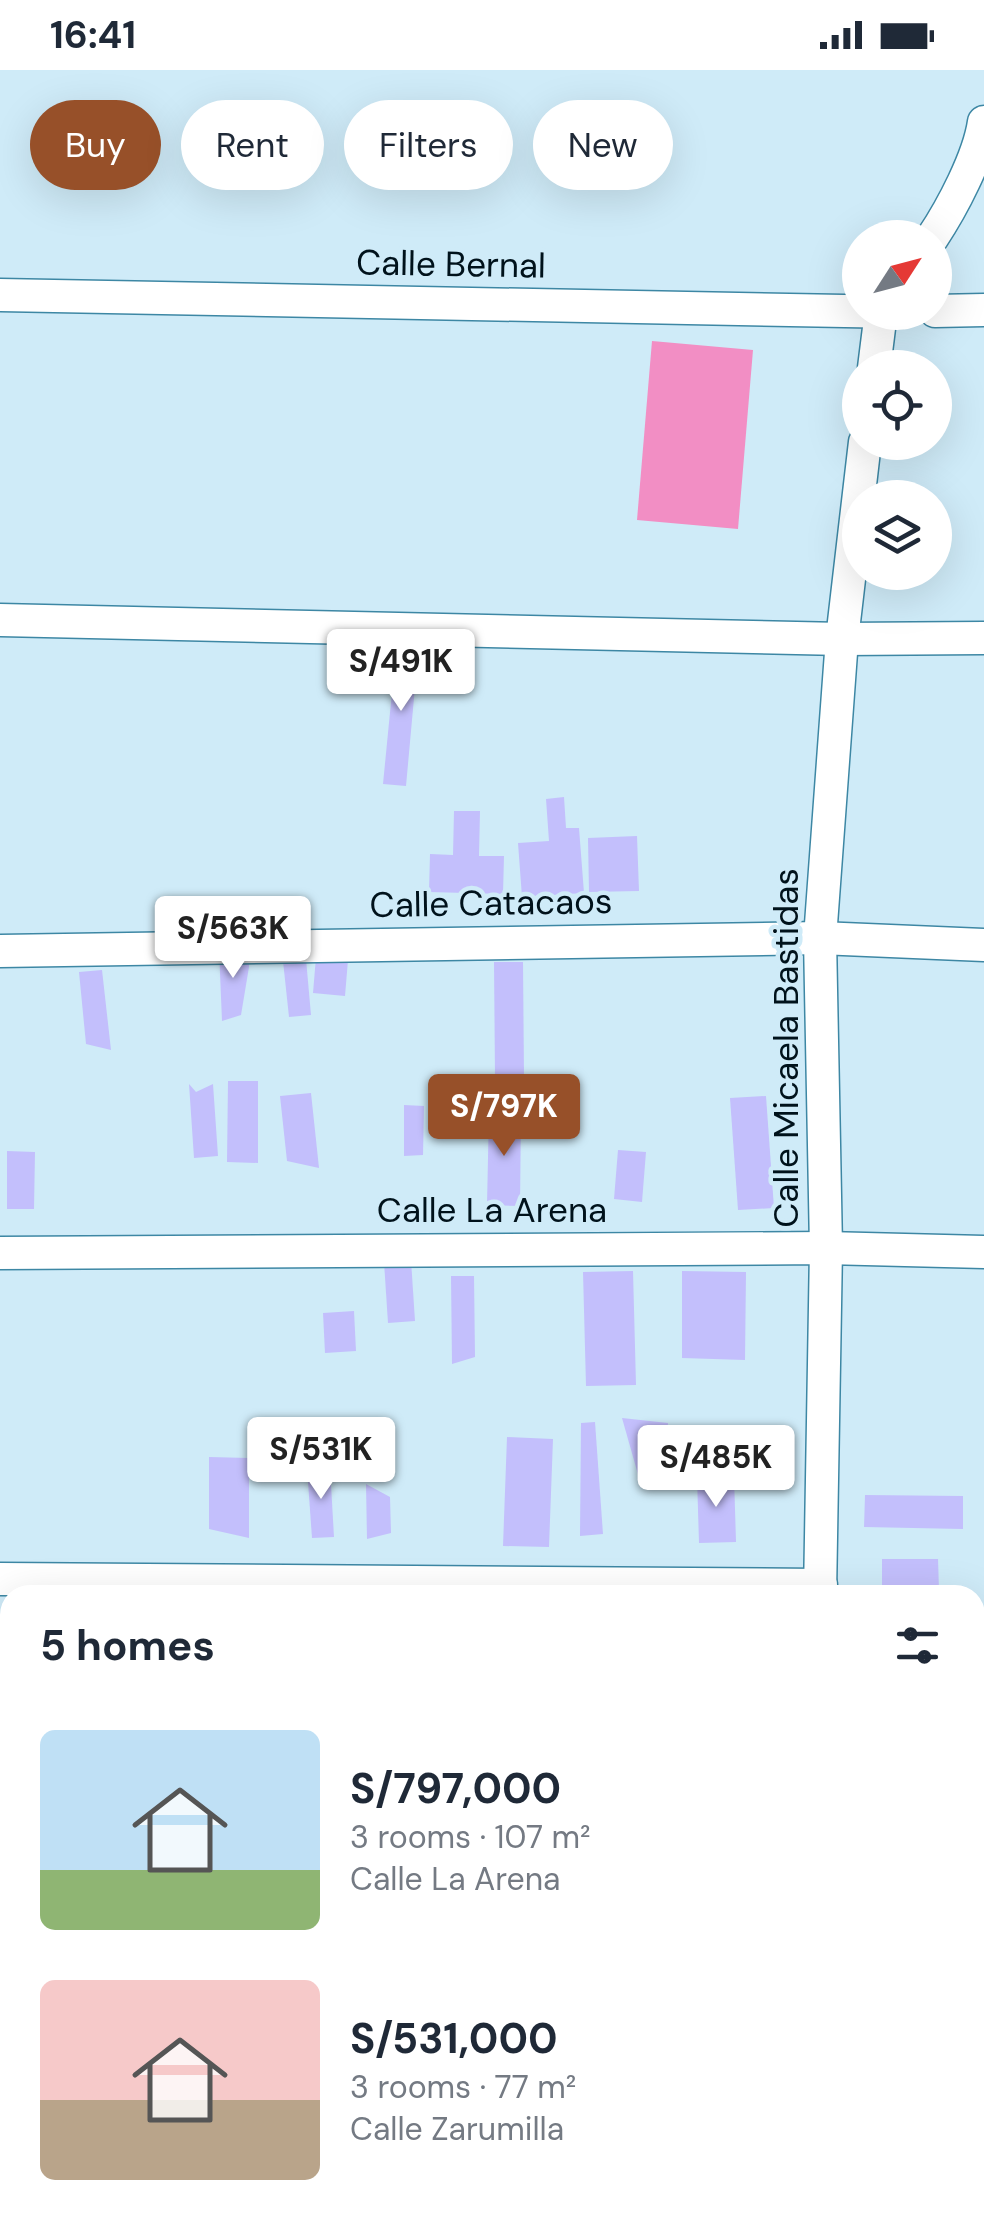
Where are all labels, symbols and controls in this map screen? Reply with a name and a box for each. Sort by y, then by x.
text: 16:41 [50,10,136,60]
chip: Buy [30,100,161,190]
chip: Rent [181,100,324,190]
chip: Filters [344,100,513,190]
chip: New [533,100,673,190]
north arrow [842,220,952,330]
map controls [842,220,952,590]
street label: Calle Bernal [356,239,546,289]
button: locate [842,350,952,460]
button: layers [842,480,952,590]
pin: S/491K [320,629,482,714]
text: S/491K [349,640,453,682]
street label: Calle Micaela Bastidas [763,868,809,1228]
street label: Calle Catacaos [369,878,613,928]
pin: S/563K [152,896,314,981]
text: S/563K [177,907,289,949]
pin: S/797K [423,1074,585,1159]
text: S/797K [450,1085,558,1127]
street label: Calle La Arena [377,1187,607,1233]
pin: S/531K [240,1417,402,1502]
pin: S/485K [635,1425,797,1510]
text: S/531K [269,1428,373,1470]
text: S/485K [660,1436,772,1478]
text: 5 homes [40,1618,215,1673]
icon: filters [890,1618,945,1673]
text: S/797,000 [350,1761,561,1816]
icon: home [120,1770,240,1890]
text: 3 rooms · 107 m² [350,1816,591,1858]
text: Calle La Arena [350,1858,561,1900]
text: S/531,000 [350,2011,558,2066]
icon: home [120,2020,240,2140]
text: 3 rooms · 77 m² [350,2066,576,2108]
text: Calle Zarumilla [350,2108,564,2150]

